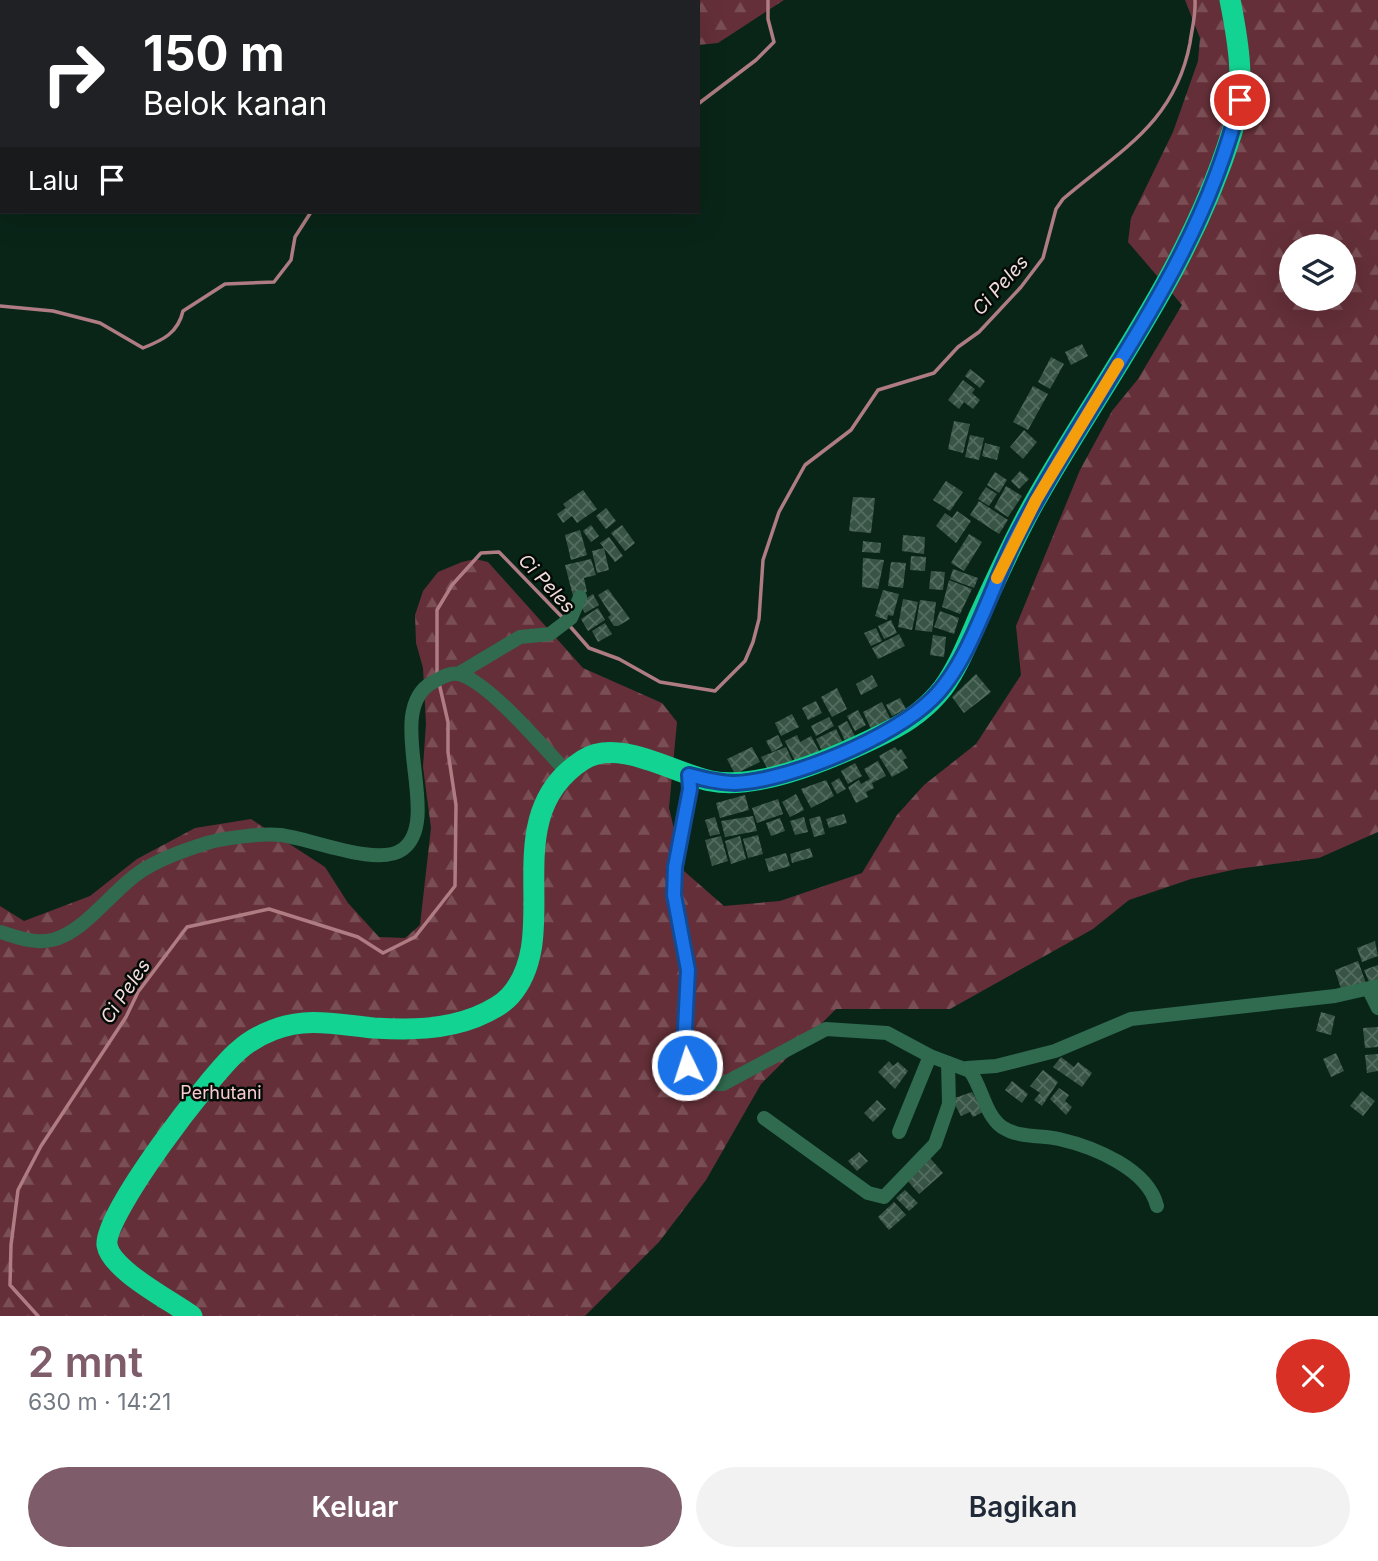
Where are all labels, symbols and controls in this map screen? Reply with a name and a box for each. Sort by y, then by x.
text: 150 m [143,24,285,83]
icon: right [28,28,119,119]
pin [1210,70,1270,130]
icon: arrive [1221,81,1259,119]
text: Belok kanan [143,84,327,123]
icon: arrive [93,161,131,199]
text: Lalu [28,165,79,196]
map controls [1279,234,1356,311]
button: layers [1279,234,1356,311]
water label: Ci Peles [968,251,1033,320]
water label: Ci Peles [514,549,580,618]
water label: Ci Peles [96,955,155,1028]
position arrow [650,1028,724,1102]
park label: Perhutani [180,1082,262,1103]
text: 2 mnt [28,1336,143,1387]
button: close [1276,1339,1350,1413]
text: 630 m · 14:21 [28,1388,171,1416]
button: Keluar [28,1467,682,1547]
button: Bagikan [696,1467,1350,1547]

